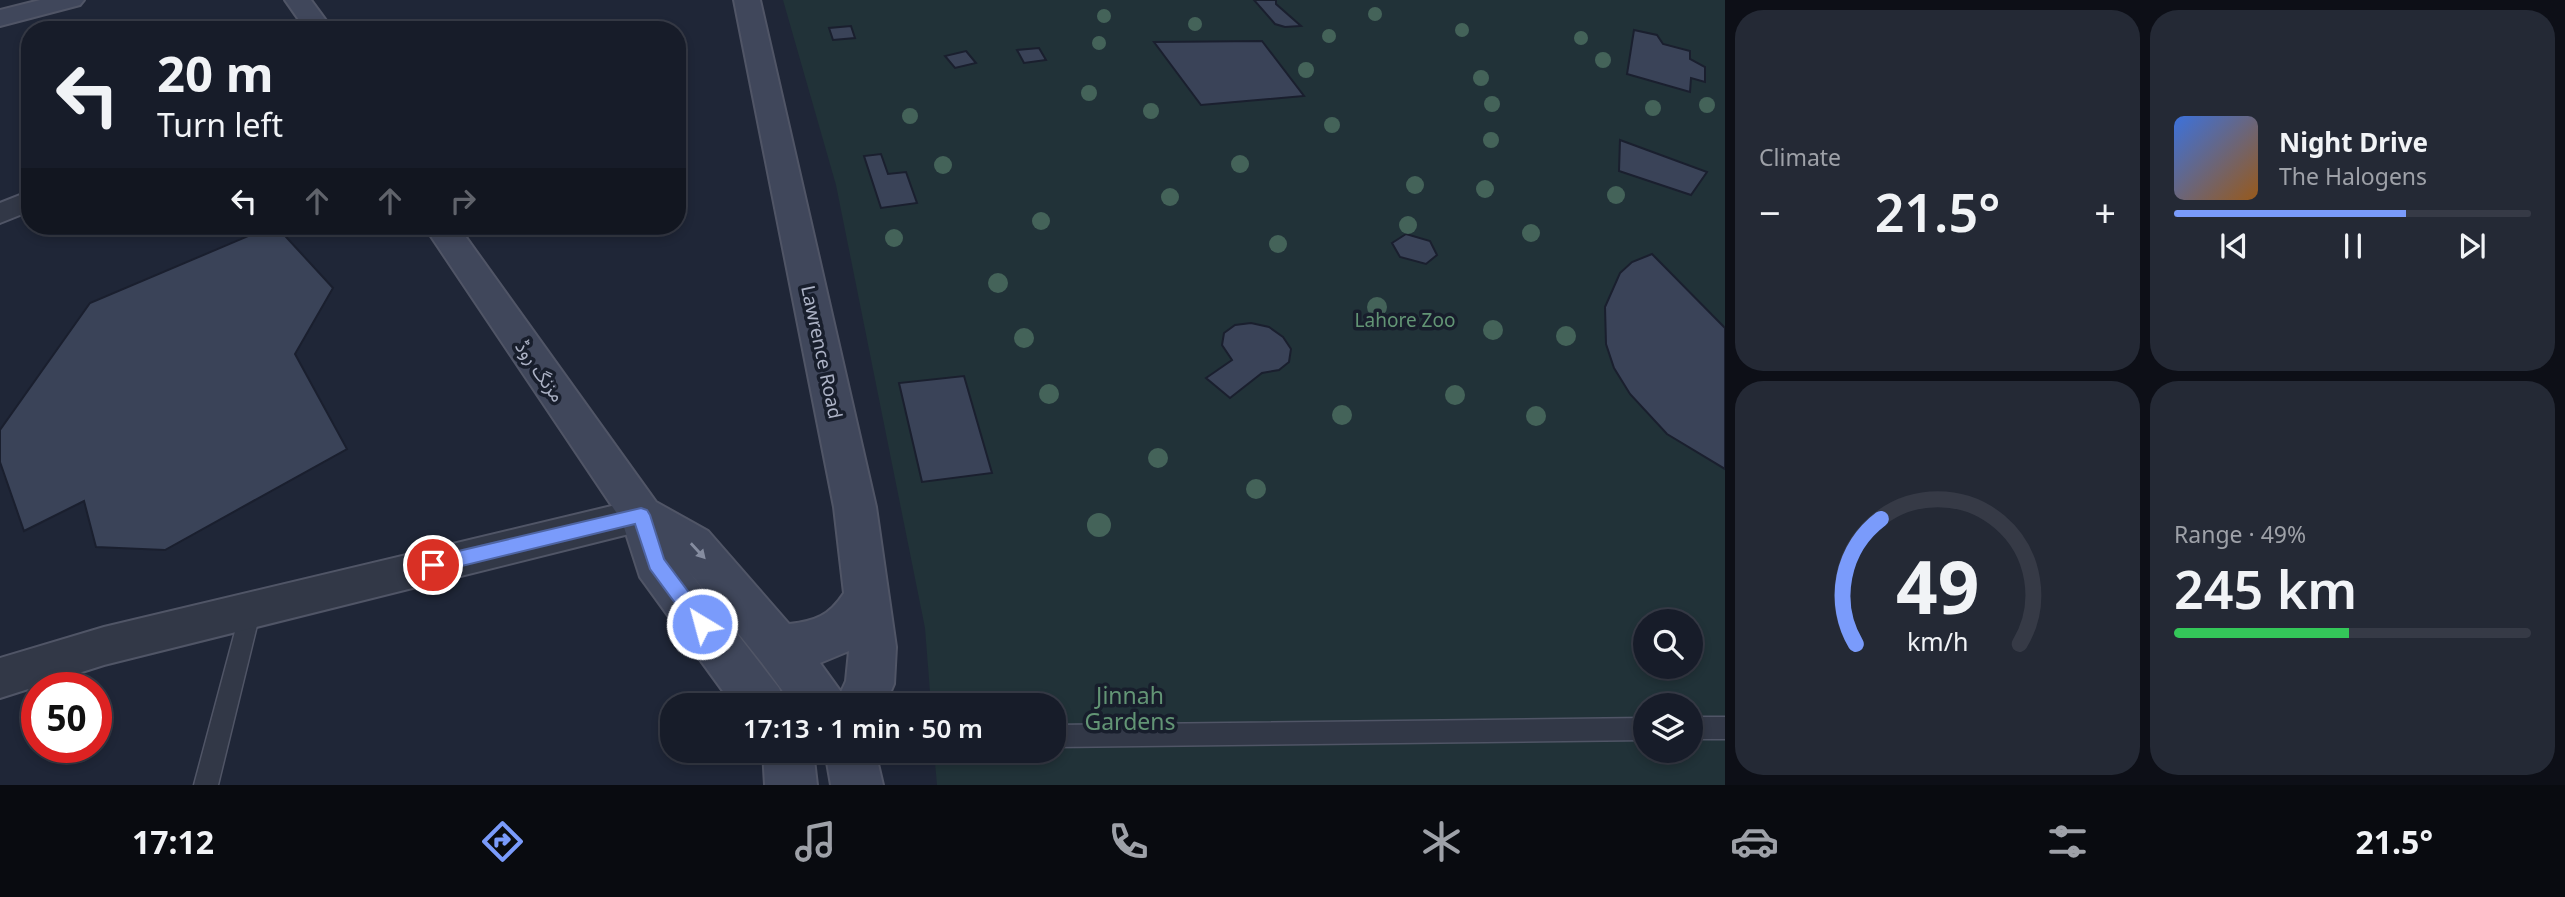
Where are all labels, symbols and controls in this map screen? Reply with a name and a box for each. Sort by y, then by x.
text: 20 m [157,40,274,106]
icon: left [42,49,133,140]
text: Turn left [157,103,283,146]
text: Night Drive [2279,124,2428,160]
text: Climate [1759,141,1841,173]
text: The Halogens [2279,160,2427,192]
text: 21.5° [1875,176,2000,247]
icon: left [225,182,263,220]
icon: ahead [298,182,336,220]
icon: ahead [371,182,409,220]
icon: right [444,182,482,220]
text: − [1759,186,1781,238]
text: + [2094,186,2116,238]
icon: previous [2215,227,2253,265]
icon: pause [2334,227,2372,265]
icon: next [2453,227,2491,265]
street label: Lawrence Road [795,283,849,421]
park label: Lahore Zoo [1355,307,1455,333]
street label: مزنگ روڈ [509,335,571,407]
text: Range · 49% [2174,518,2306,550]
pin [403,535,463,595]
text: 49 [1896,536,1979,635]
one-way arrow [690,543,706,560]
icon: arrive [414,546,452,584]
text: 245 km [2174,553,2357,624]
position arrow [665,587,739,661]
map controls [1633,609,1703,763]
button: search [1633,609,1703,679]
text: km/h [1907,624,1968,658]
speed limit sign: 50 [21,672,112,763]
park label: Jinnah Gardens [1084,679,1176,737]
button: layers [1633,693,1703,763]
text: 17:13 · 1 min · 50 m [743,710,983,746]
icon: directions [478,817,527,866]
icon: music [791,817,840,866]
icon: phone [1104,817,1153,866]
icon: climate [1417,817,1466,866]
icon: car [1730,817,1779,866]
icon: filters [2043,817,2092,866]
text: 17:12 [132,820,214,863]
text: 21.5° [2356,820,2433,863]

